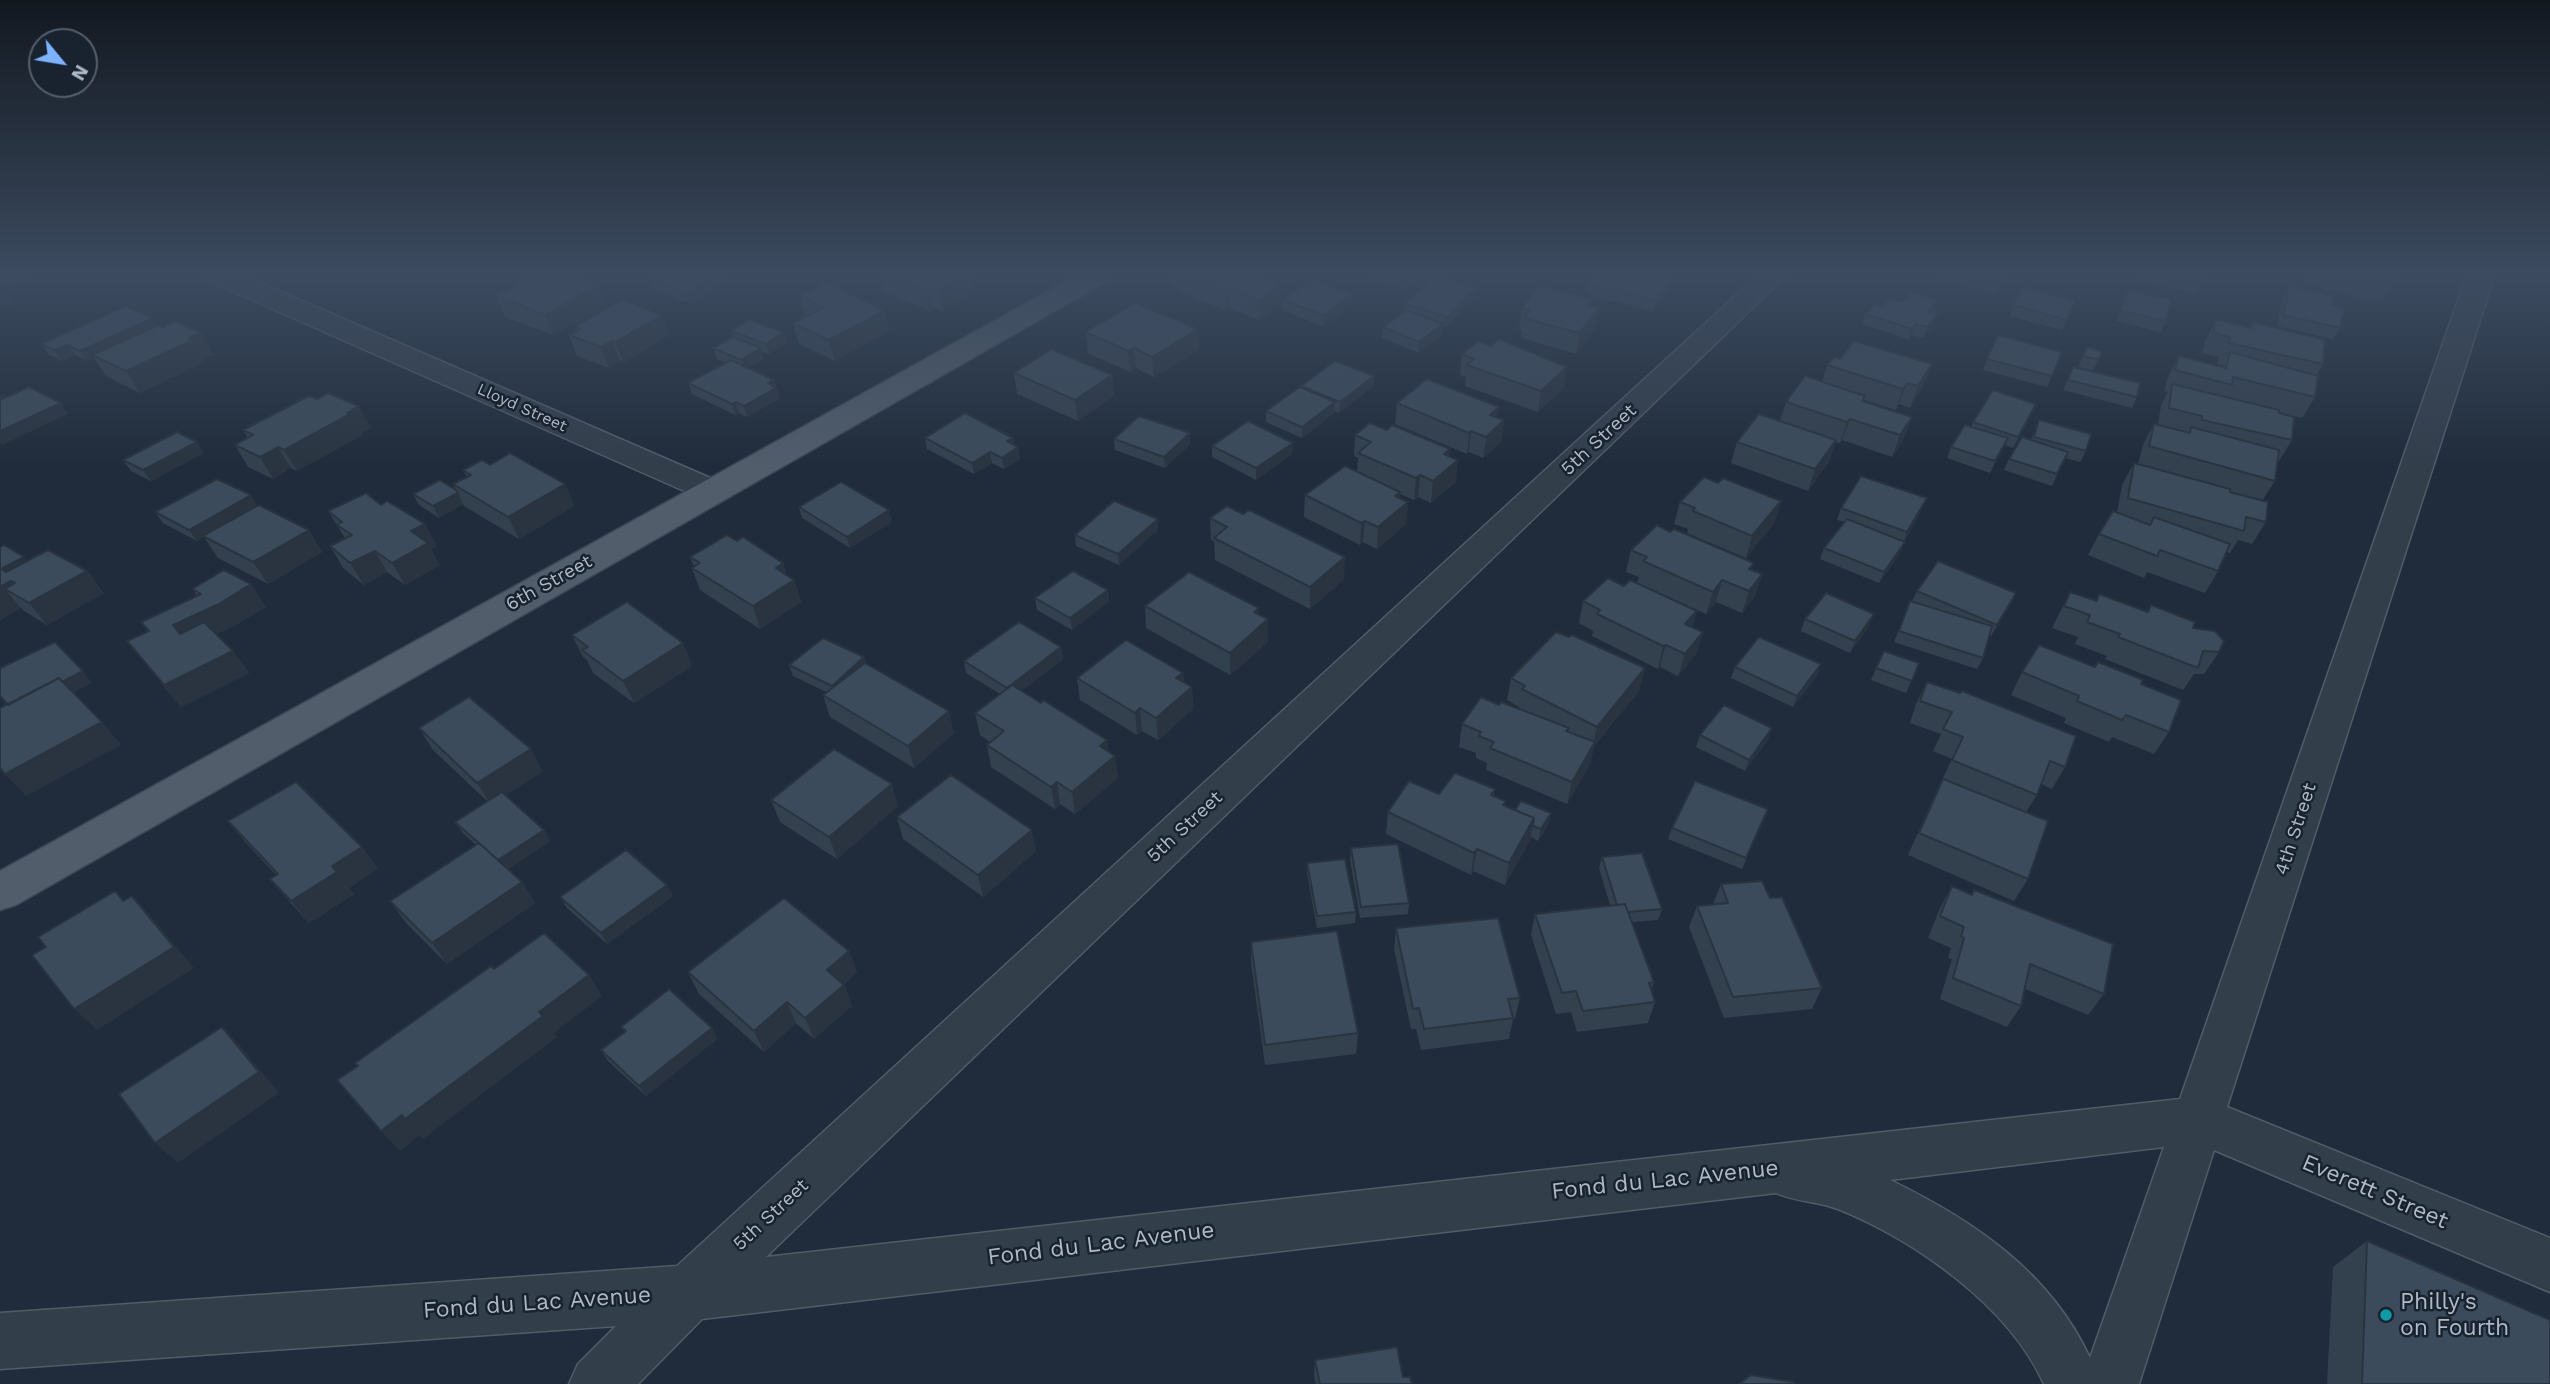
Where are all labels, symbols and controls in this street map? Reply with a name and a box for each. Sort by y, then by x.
north arrow [28,28,98,98]
text: N [66,61,93,85]
street label: Lloyd Street [474,380,570,436]
street label: 5th Street [1557,399,1641,481]
street label: 6th Street [502,550,596,616]
street label: 4th Street [2270,780,2322,878]
street label: 5th Street [1143,786,1227,868]
street label: Everett Street [2298,1149,2452,1235]
street label: Fond du Lac Avenue [1550,1154,1780,1206]
street label: 5th Street [729,1174,813,1256]
street label: Fond du Lac Avenue [986,1216,1216,1272]
street label: Fond du Lac Avenue [422,1281,652,1325]
place label: Philly's on Fourth [2400,1288,2509,1342]
marker: Philly's on Fourth [2378,1307,2394,1323]

